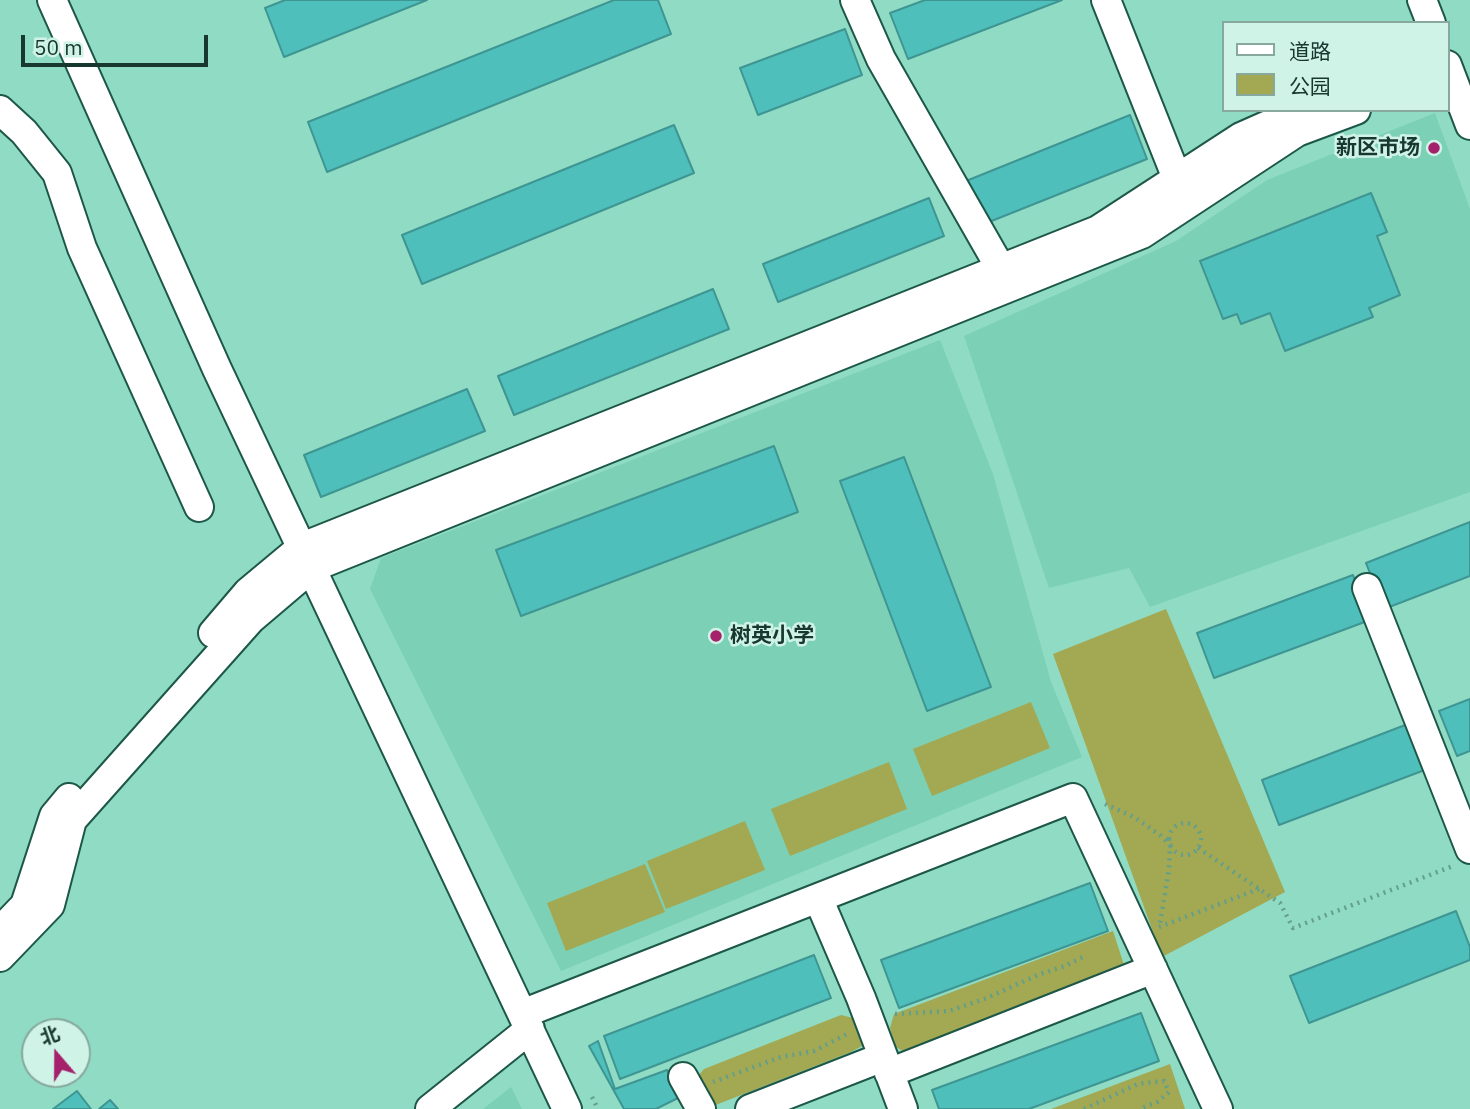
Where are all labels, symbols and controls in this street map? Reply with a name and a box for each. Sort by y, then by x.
scale bar [24,21,212,65]
legend [1222,21,1449,112]
text: 50 m [34,33,83,61]
text: 道路 [1289,37,1331,65]
text: 公园 [1289,72,1331,100]
place label: 新区市场 [1336,135,1420,161]
marker: 新区市场 [1426,140,1442,156]
place label: 树英小学 [730,623,814,649]
marker: 树英小学 [708,628,724,644]
north arrow [21,1018,91,1088]
text: 北 [36,1021,63,1050]

